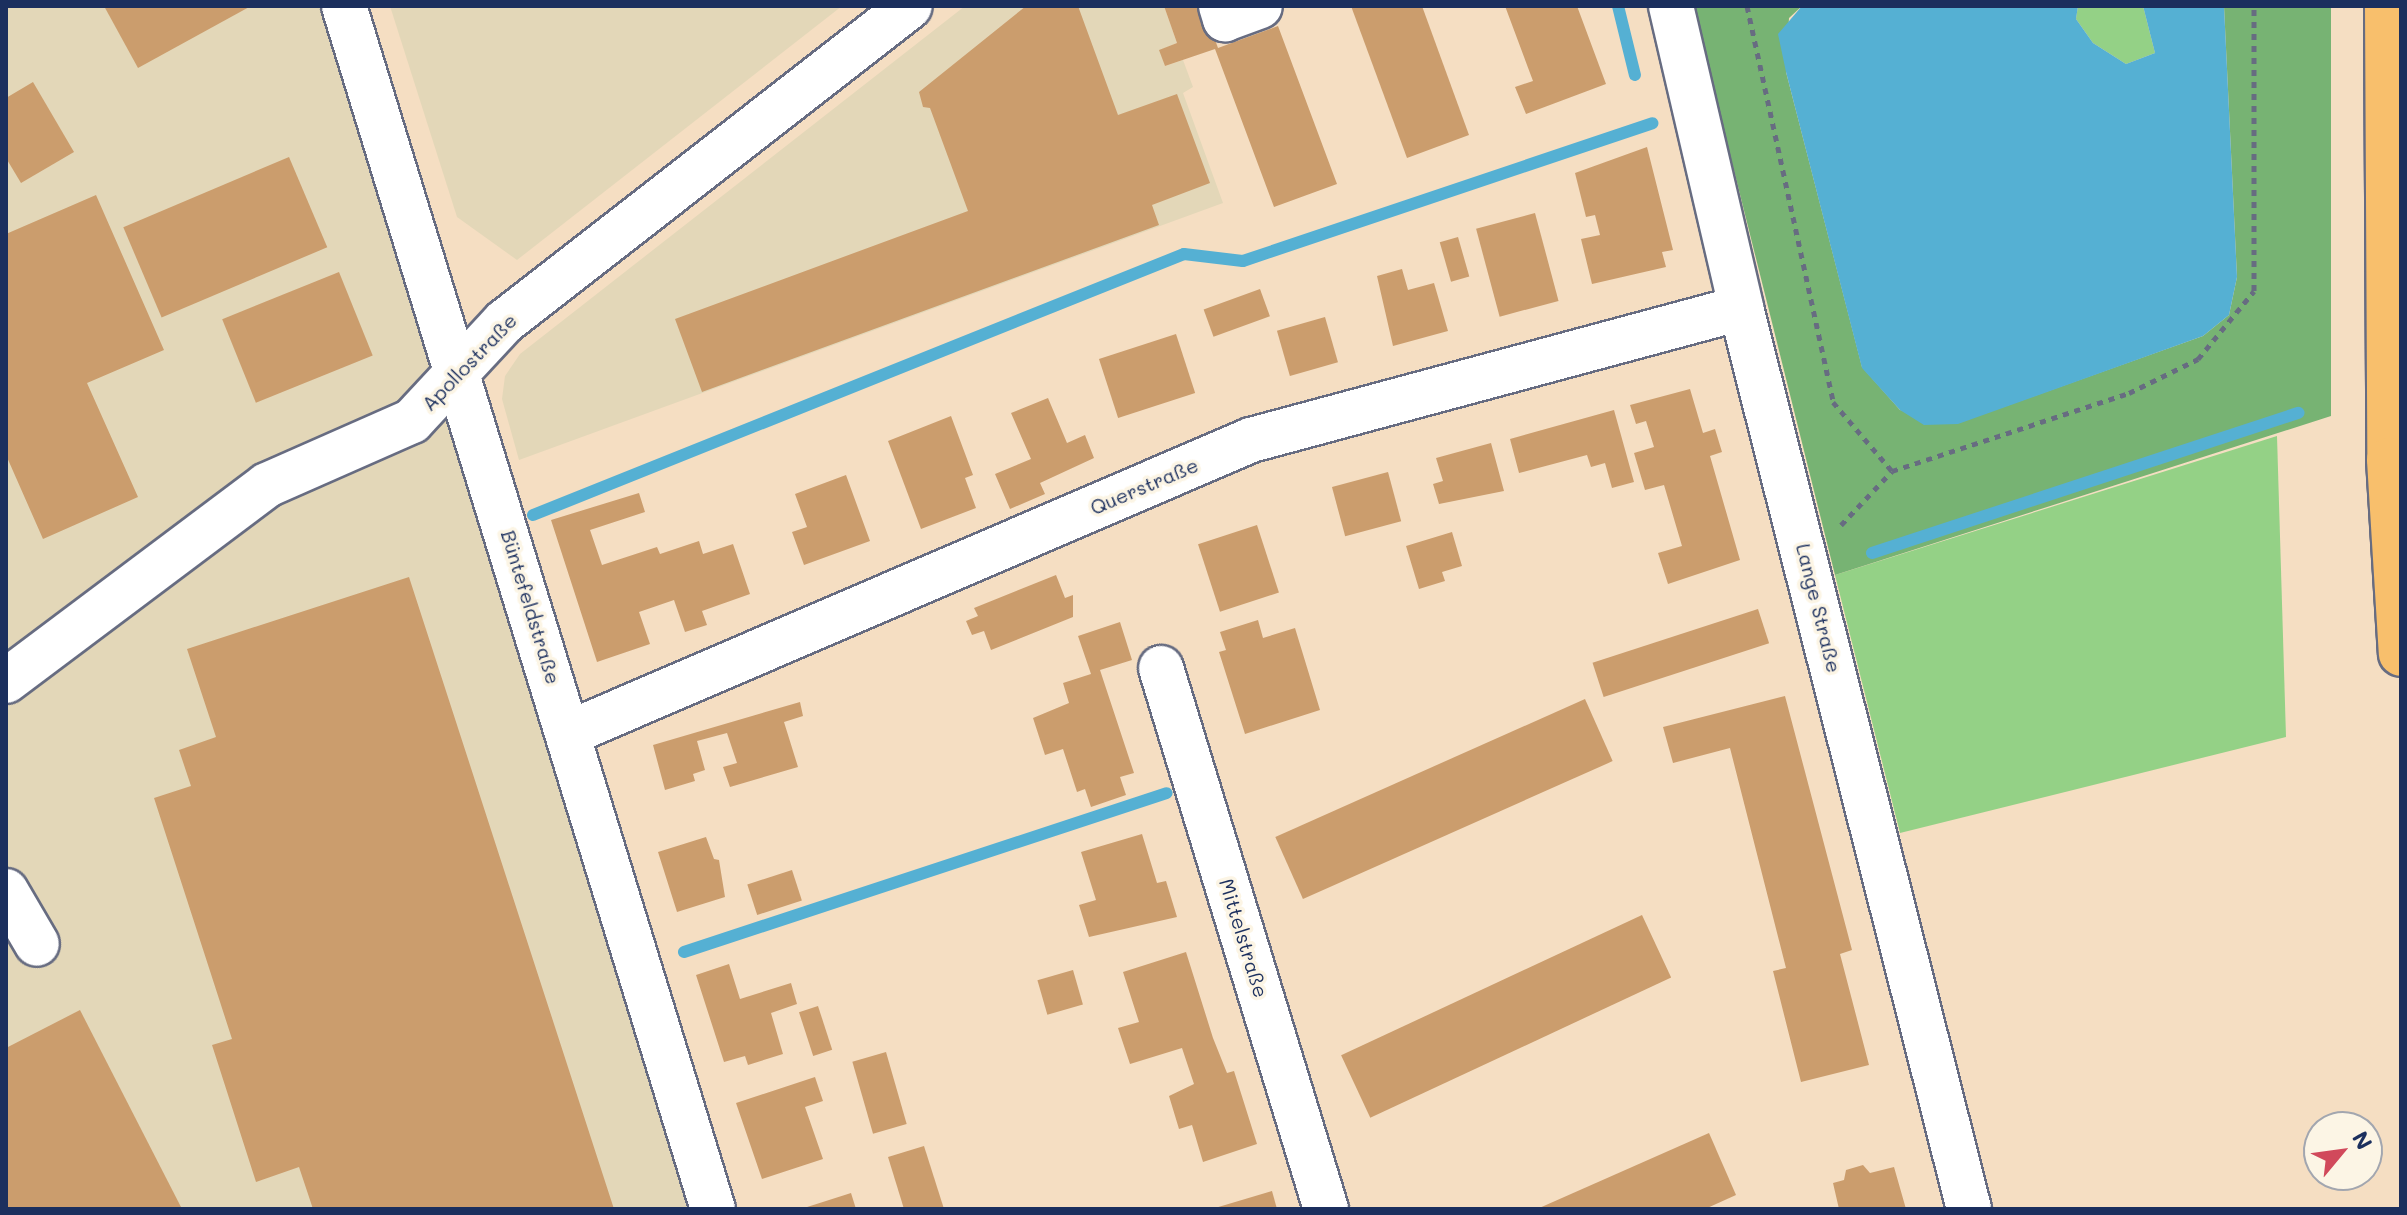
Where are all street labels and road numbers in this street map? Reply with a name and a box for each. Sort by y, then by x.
street label: Apollostraße [417,308,521,416]
street label: Querstraße [1086,452,1202,520]
street label: Büntefeldstraße [496,527,566,687]
street label: Lange Straße [1791,541,1847,675]
street label: Mittelstraße [1215,876,1273,1000]

